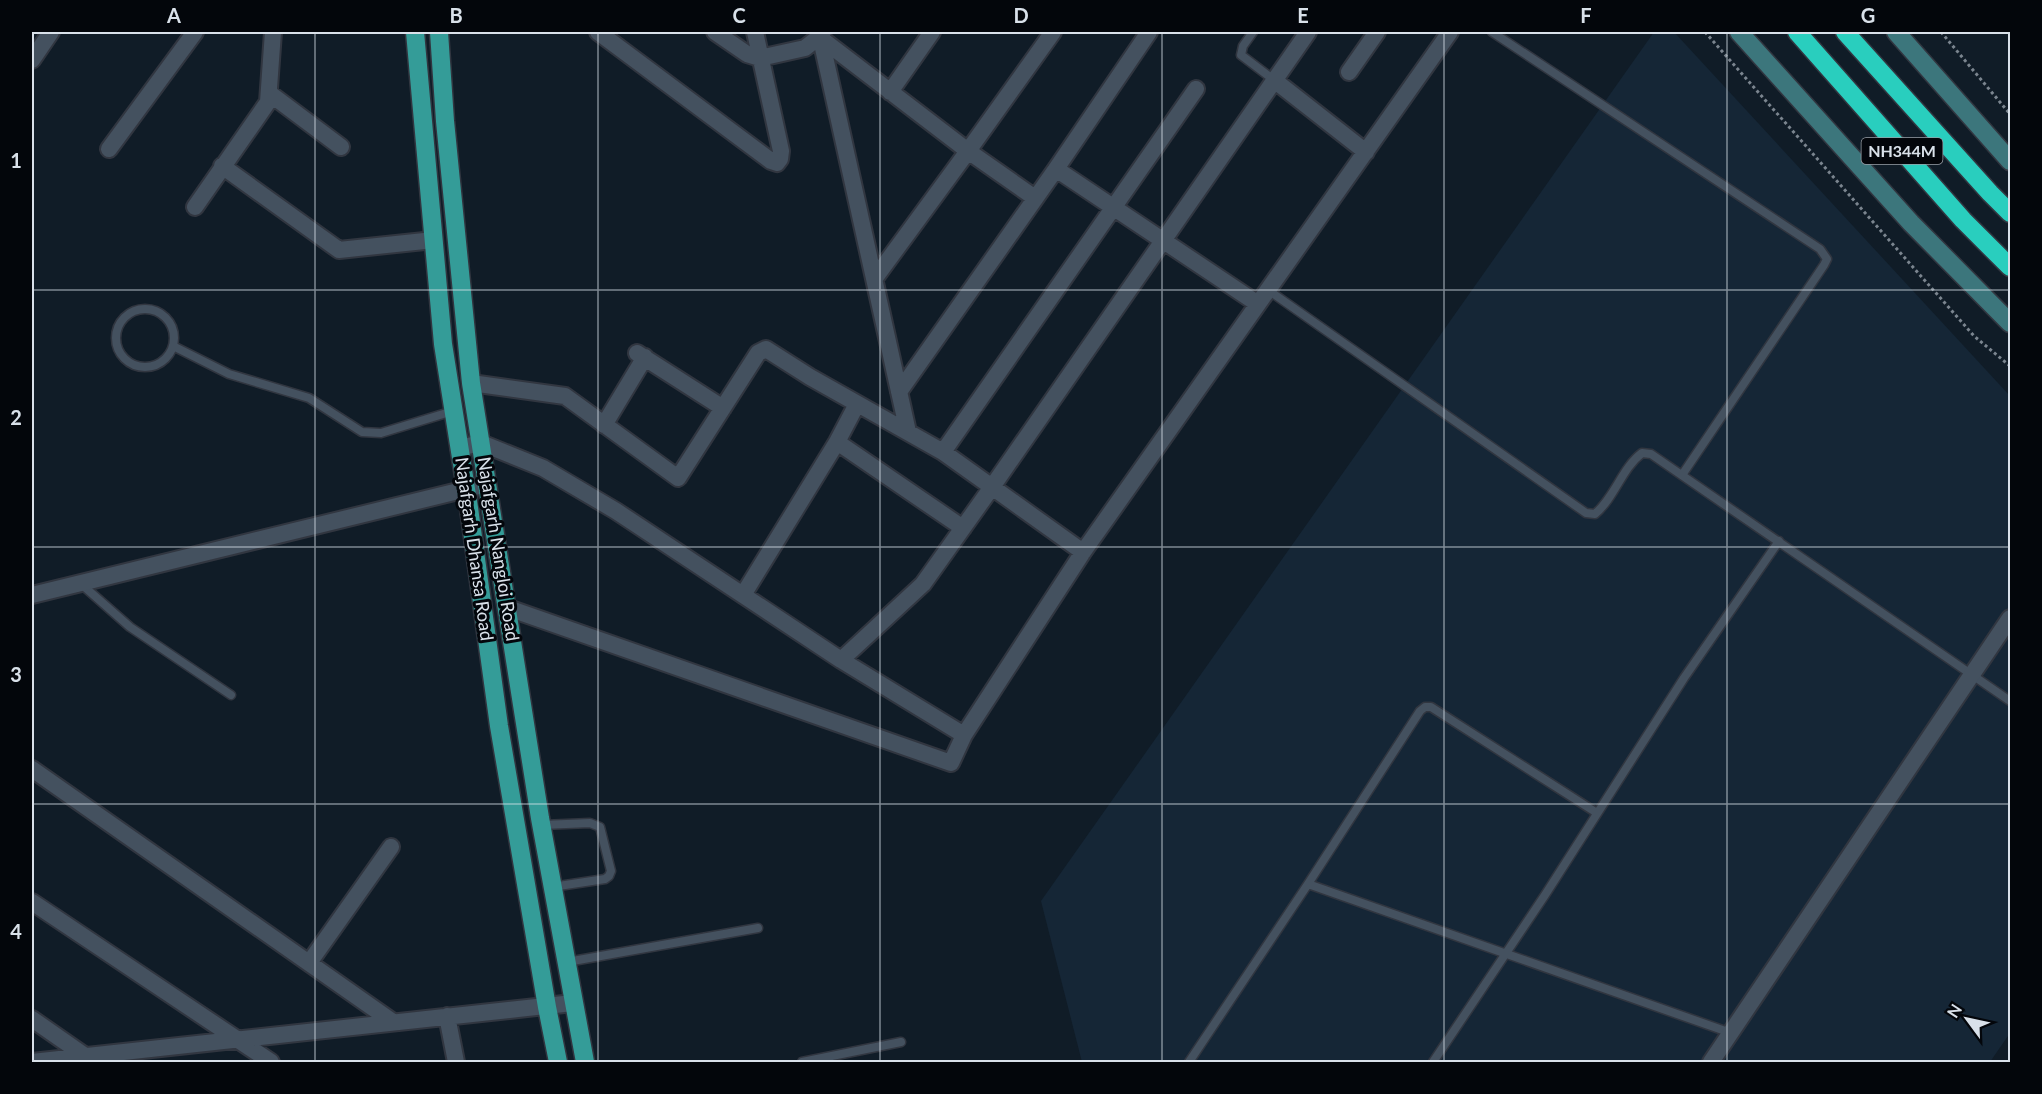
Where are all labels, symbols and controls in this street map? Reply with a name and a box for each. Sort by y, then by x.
text: A [166,3,181,27]
text: B [449,3,463,27]
text: C [732,3,746,27]
text: D [1013,3,1029,27]
text: E [1297,3,1309,27]
text: F [1580,3,1592,27]
text: G [1861,3,1875,27]
road number: NH344M [1862,138,1942,164]
text: 1 [10,148,22,172]
text: 2 [10,405,22,429]
street label: Najafgarh Nangloi Road [474,455,524,643]
street label: Najafgarh Dhansa Road [451,456,499,642]
text: 3 [10,662,22,686]
text: 4 [10,919,22,943]
north arrow [1937,989,1997,1049]
text: N [1943,1000,1965,1021]

